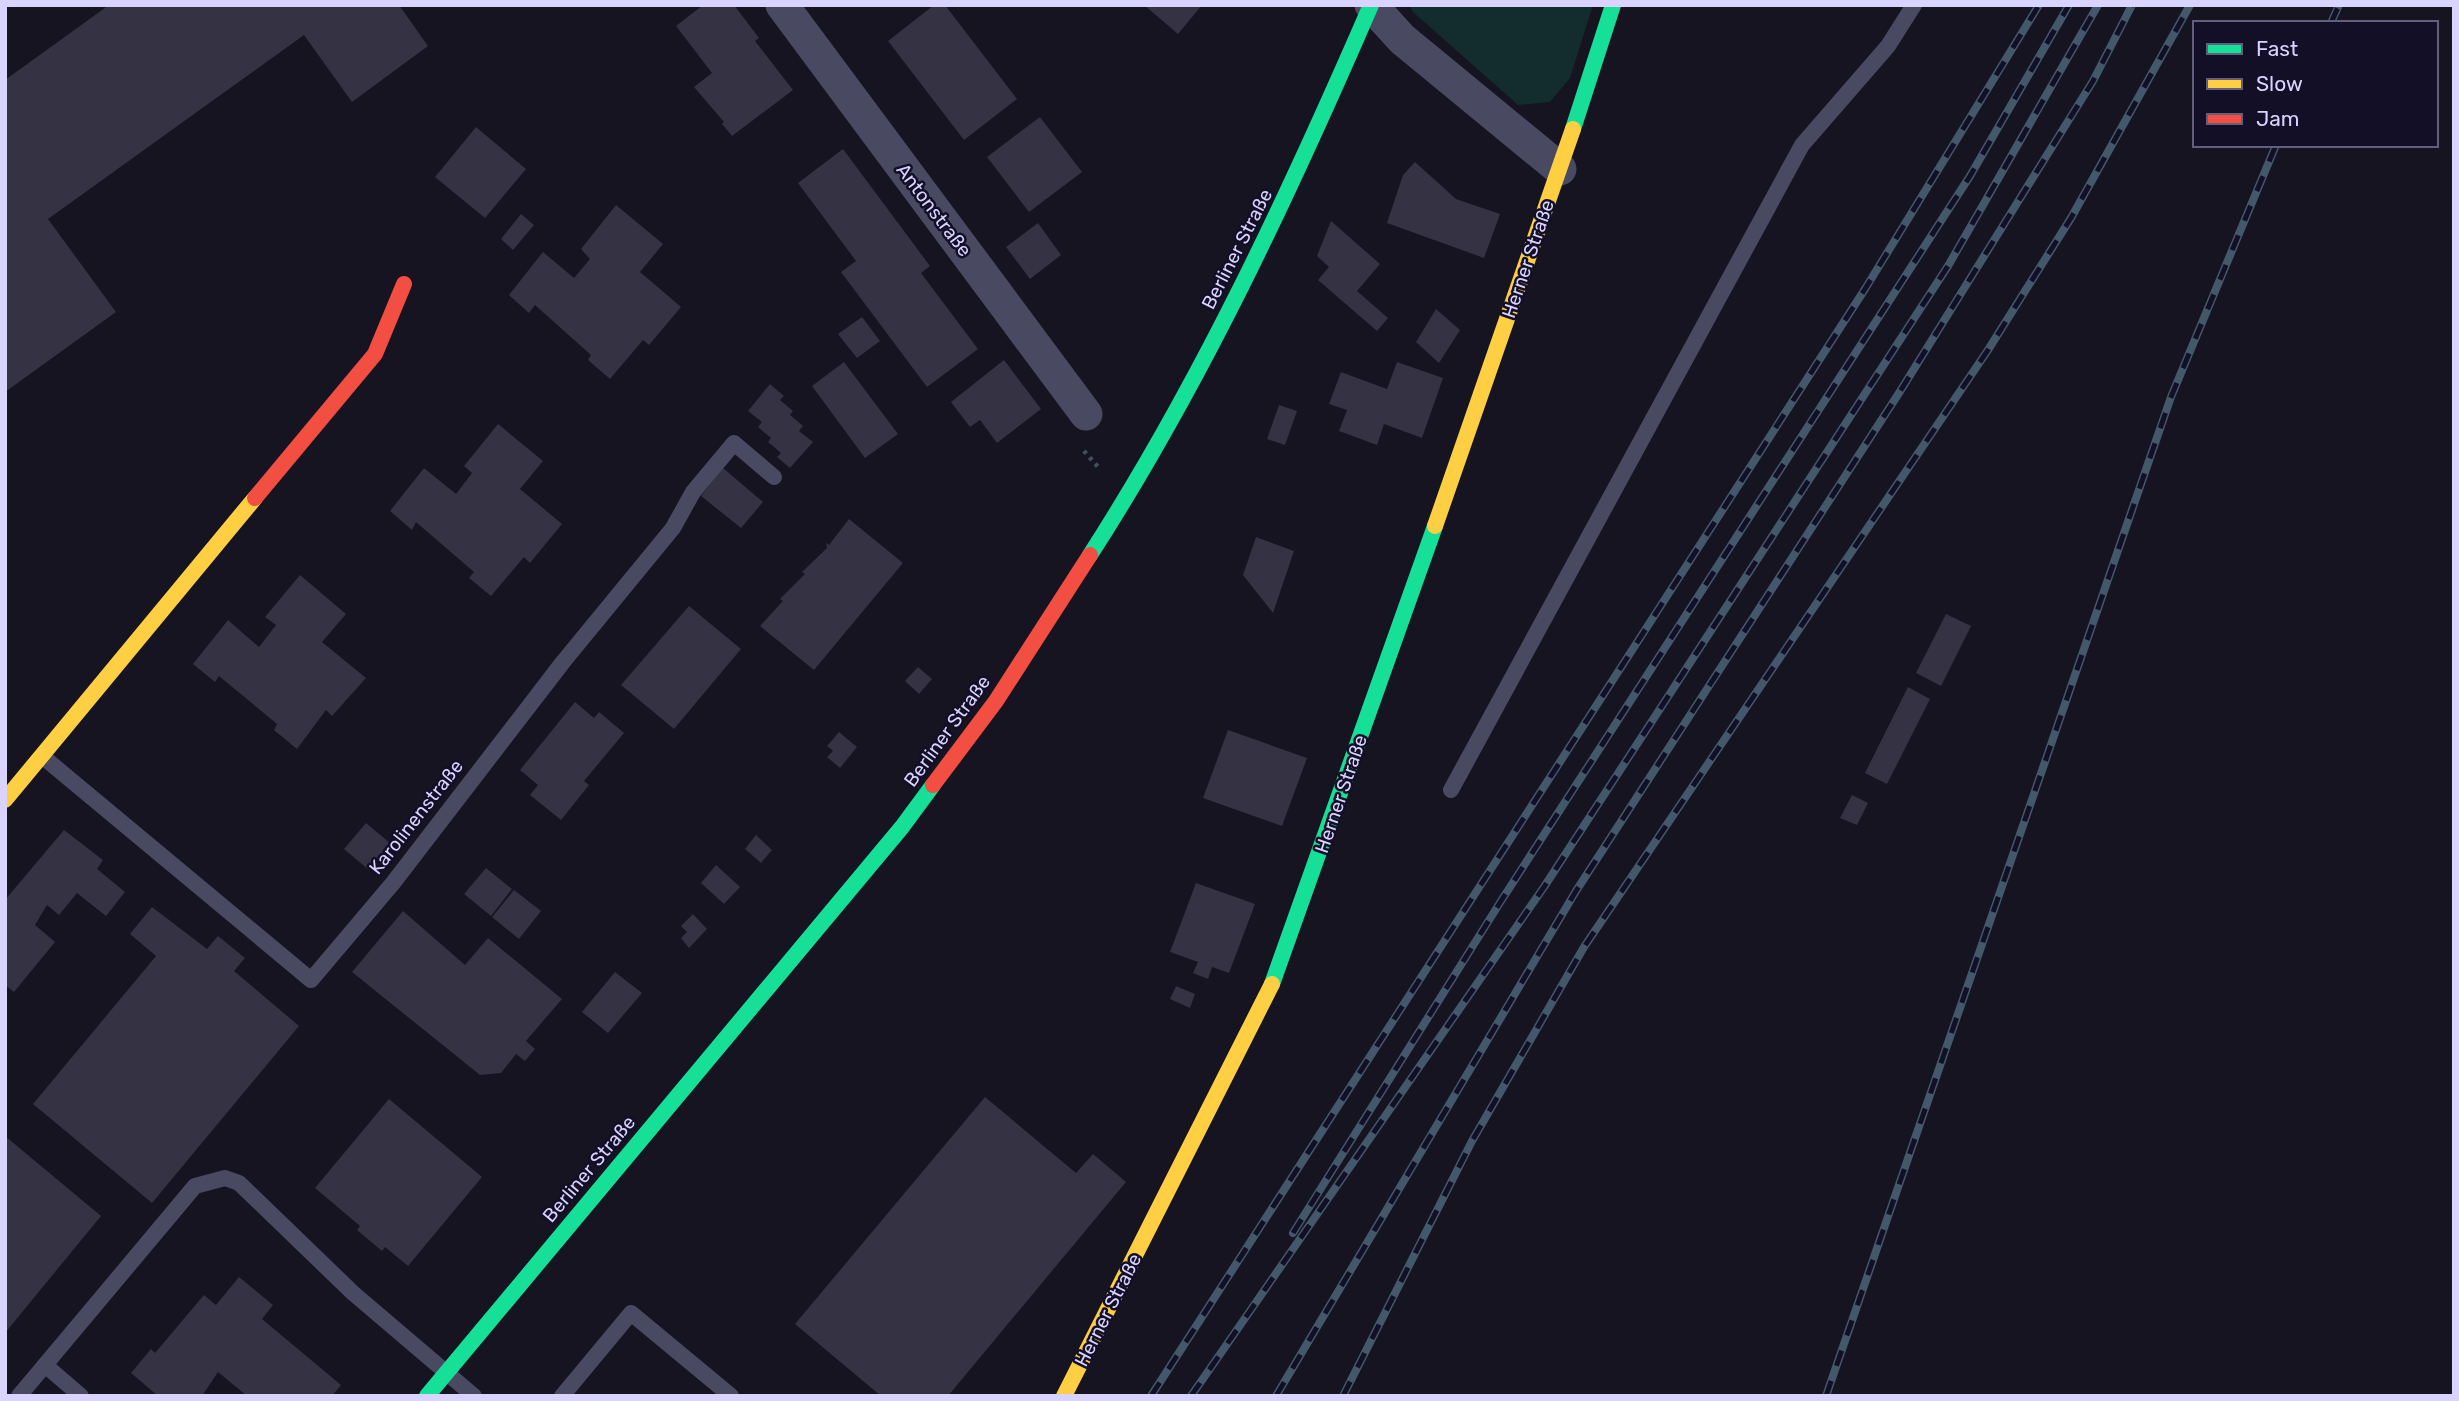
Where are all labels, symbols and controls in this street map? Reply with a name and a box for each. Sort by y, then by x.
legend [2193,21,2438,147]
text: Fast [2256,36,2298,61]
text: Slow [2256,71,2303,96]
text: Jam [2256,106,2300,131]
street label: Antonstraße [892,159,976,261]
street label: Berliner Straße [1197,185,1277,313]
street label: Herner Straße [1497,197,1559,321]
street label: Berliner Straße [899,671,995,791]
street label: Herner Straße [1310,732,1372,856]
street label: Karolinenstraße [364,755,468,879]
street label: Berliner Straße [538,1111,640,1227]
street label: Herner Straße [1070,1250,1146,1370]

